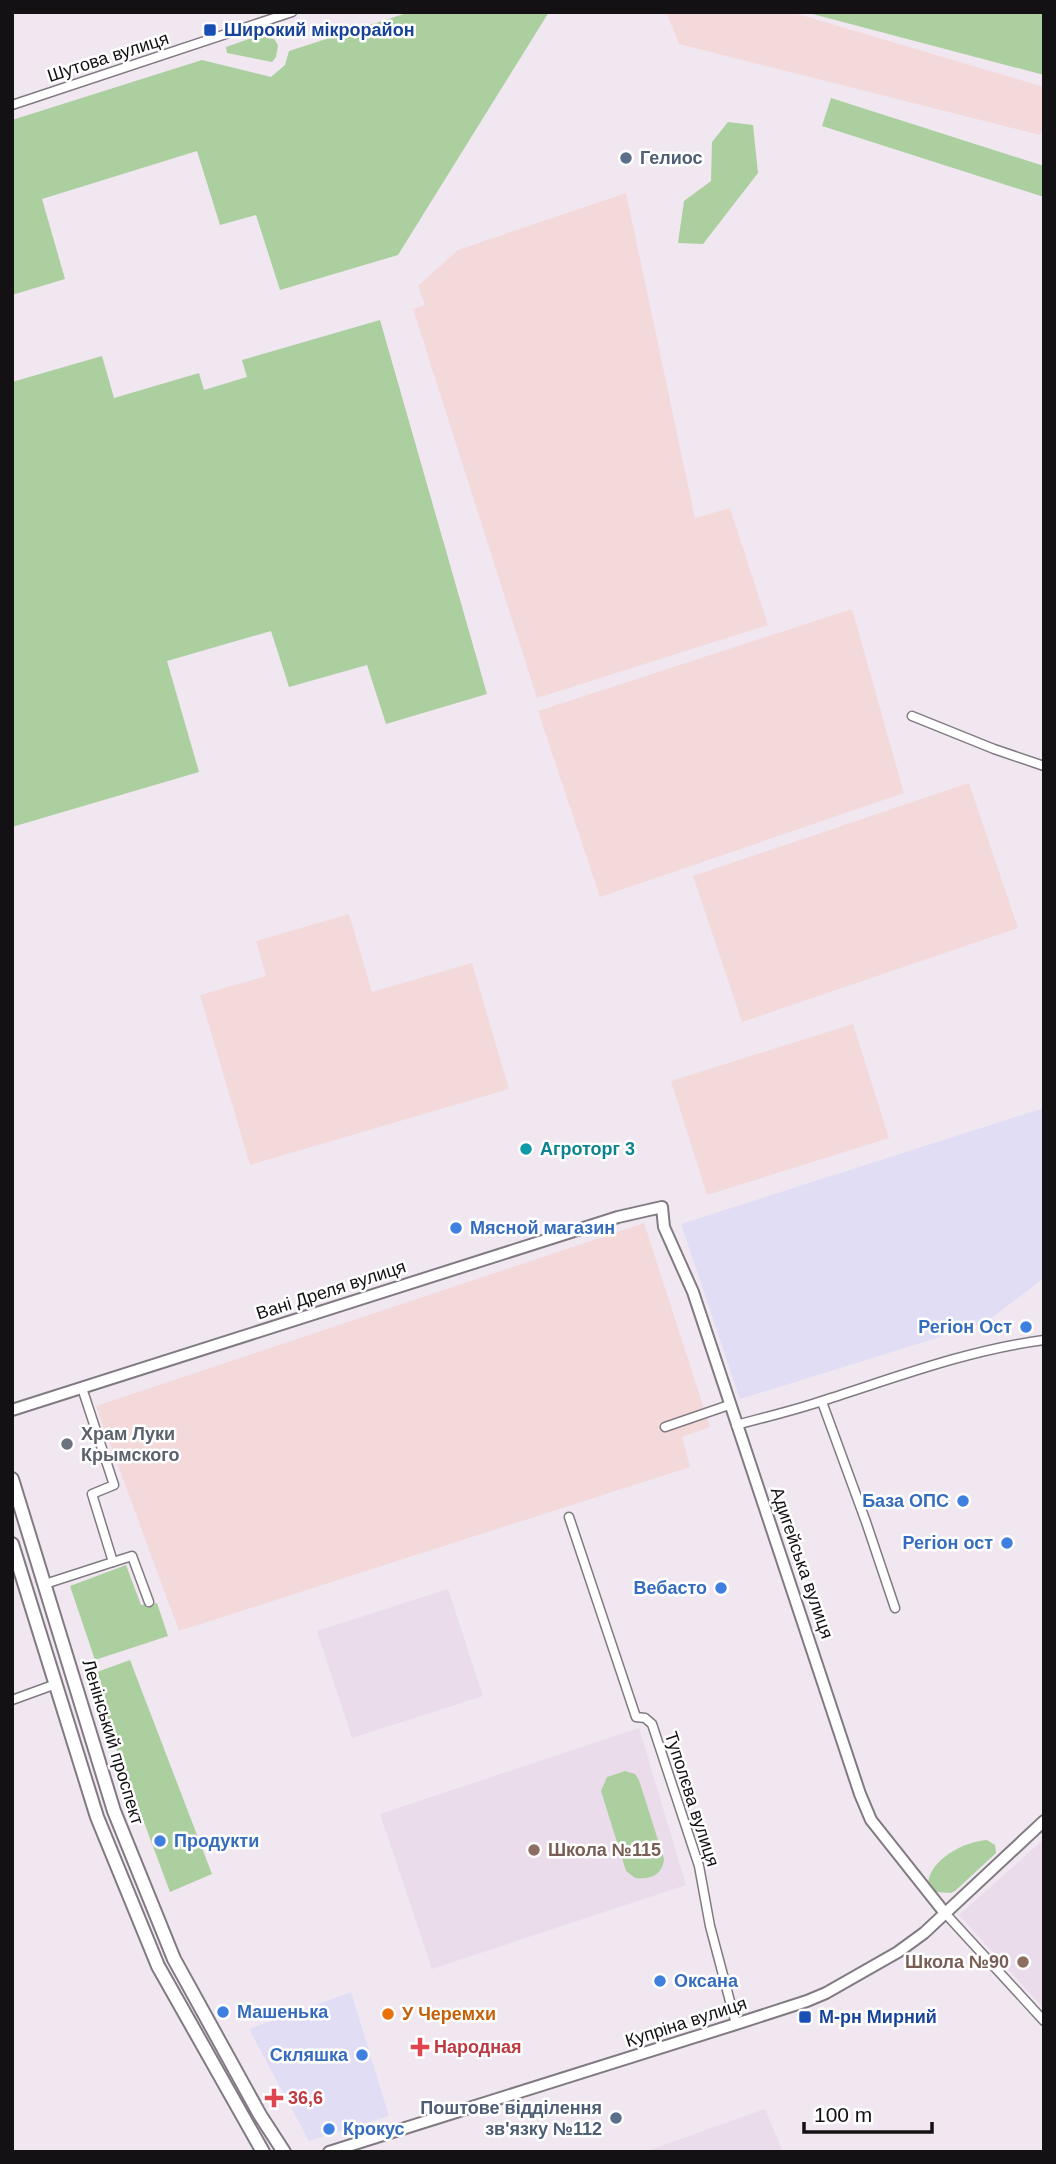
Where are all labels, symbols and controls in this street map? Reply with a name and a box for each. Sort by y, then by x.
place label: Широкий мікрорайон [224,20,415,40]
marker: Широкий мікрорайон [202,22,218,38]
street label: Шутова вулиця [45,28,171,86]
place label: Гелиос [640,148,703,168]
marker: Гелиос [618,150,634,166]
place label: Агроторг 3 [540,1139,635,1159]
marker: Агроторг 3 [518,1141,534,1157]
place label: Мясной магазин [470,1218,615,1238]
marker: Мясной магазин [448,1220,464,1236]
street label: Вані Дреля вулиця [254,1256,408,1324]
place label: Регіон Ост [918,1317,1012,1337]
marker: Регіон Ост [1018,1319,1034,1335]
place label: Храм Луки Крымского [81,1424,179,1465]
marker: Храм Луки Крымского [59,1436,75,1452]
street label: Адигейська вулиця [767,1485,837,1641]
place label: База ОПС [862,1491,949,1511]
marker: База ОПС [955,1493,971,1509]
place label: Регіон ост [902,1533,993,1553]
marker: Регіон ост [999,1535,1015,1551]
place label: Вебасто [634,1578,707,1598]
marker: Вебасто [713,1580,729,1596]
street label: Ленінський проспект [78,1657,148,1827]
street label: Туполєва вулиця [661,1729,723,1869]
place label: Продукти [174,1831,259,1851]
marker: Продукти [152,1833,168,1849]
place label: Школа №115 [548,1840,661,1860]
marker: Школа №115 [526,1842,542,1858]
place label: Школа №90 [905,1952,1009,1972]
marker: Школа №90 [1015,1954,1031,1970]
place label: Оксана [674,1971,739,1991]
marker: Оксана [652,1973,668,1989]
street label: Купріна вулиця [623,1993,749,2051]
place label: Машенька [237,2002,329,2022]
marker: Машенька [215,2004,231,2020]
place label: У Черемхи [402,2004,496,2024]
marker: У Черемхи [380,2006,396,2022]
place label: М-рн Мирний [819,2007,937,2027]
marker: М-рн Мирний [797,2009,813,2025]
place label: Народная [434,2037,522,2057]
marker: Народная [412,2039,428,2055]
place label: Скляшка [270,2045,349,2065]
marker: Скляшка [354,2047,370,2063]
place label: 36,6 [288,2088,323,2108]
marker: 36,6 [266,2090,282,2106]
scale bar [804,2090,932,2134]
place label: Поштове відділення зв'язку №112 [420,2098,602,2139]
text: 100 m [814,2103,872,2126]
marker: Поштове відділення зв'язку №112 [608,2110,624,2126]
place label: Крокус [343,2119,405,2139]
marker: Крокус [321,2121,337,2137]

